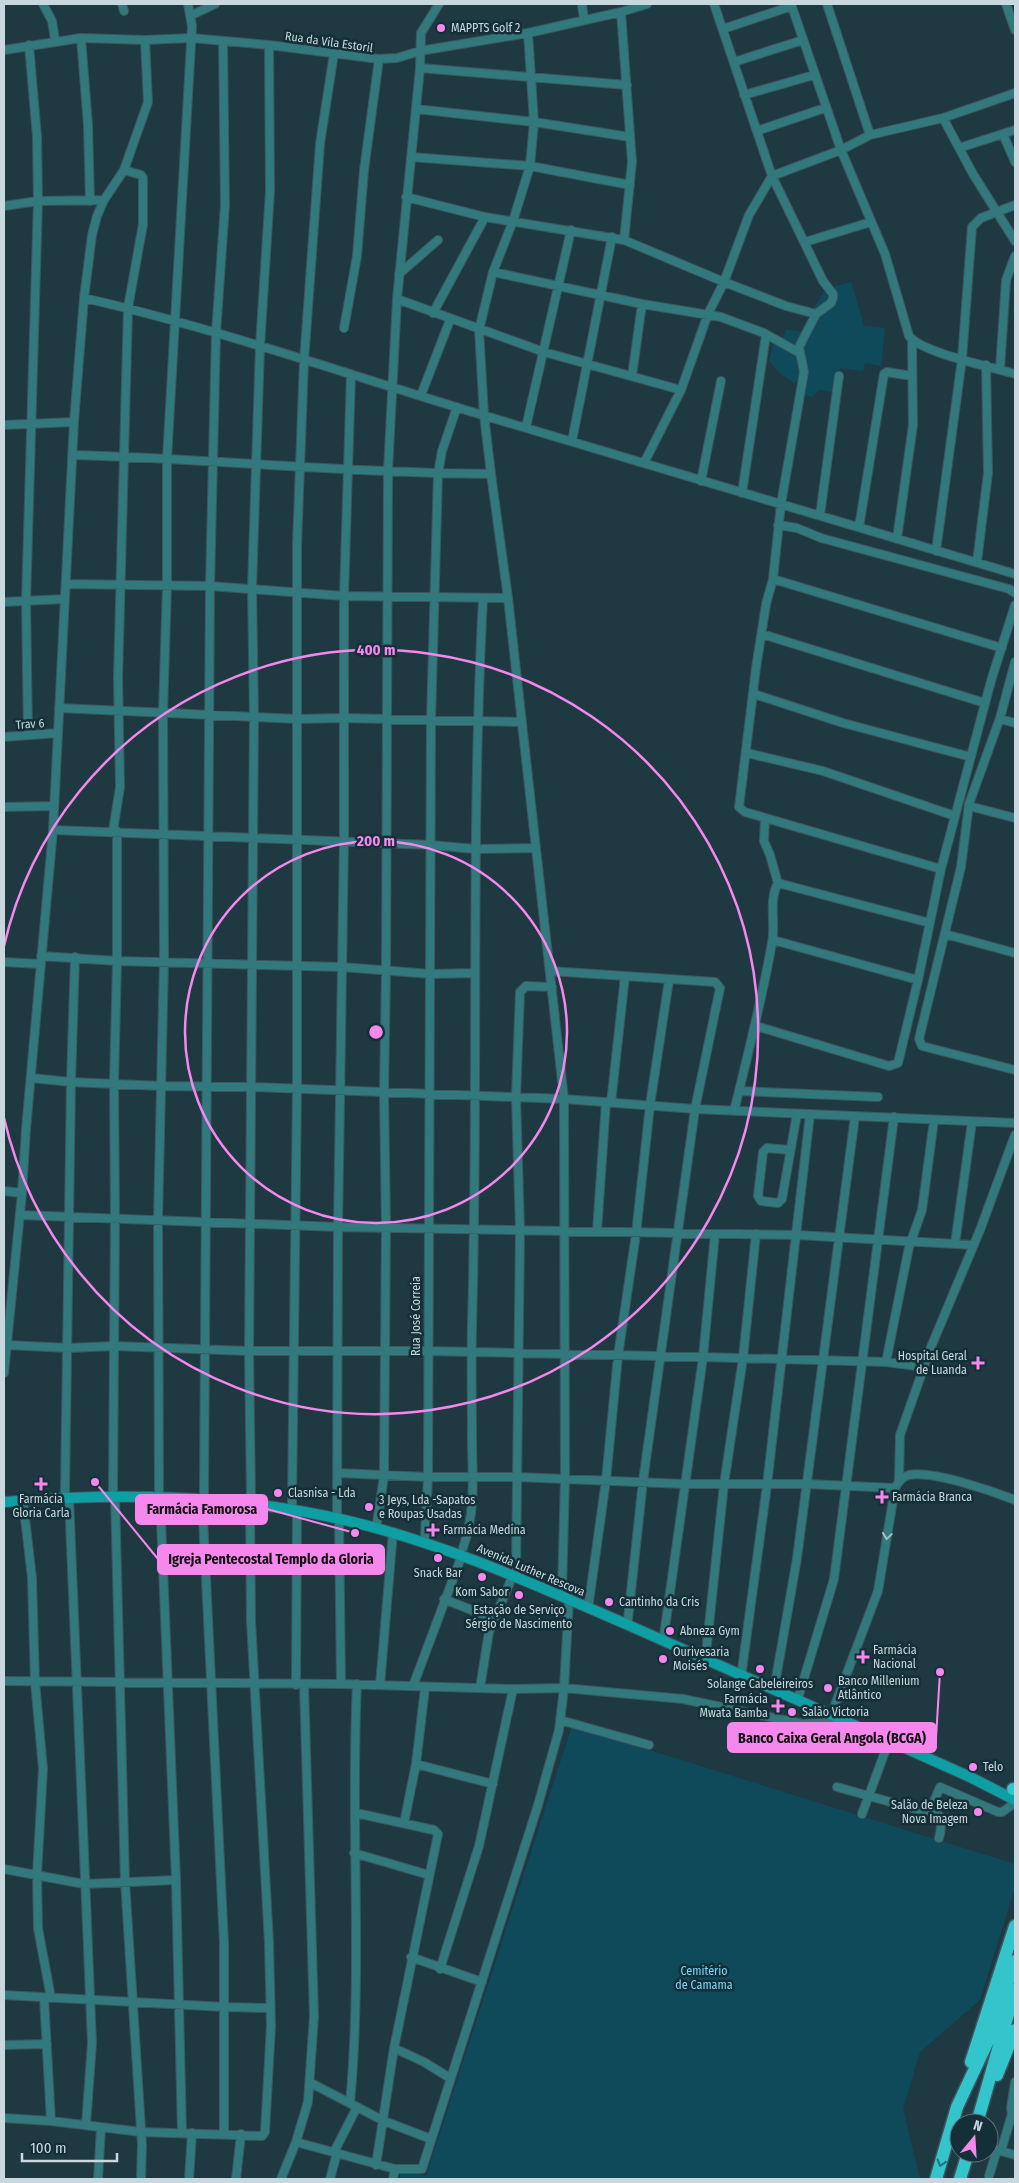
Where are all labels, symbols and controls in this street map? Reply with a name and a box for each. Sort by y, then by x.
place label: MAPPTS Golf 2 [451,21,520,35]
marker: MAPPTS Golf 2 [435,22,447,34]
street label: Rua da Vila Estoril [284,29,374,55]
text: 400 m [357,641,395,659]
street label: Trav 6 [15,716,45,732]
text: 200 m [356,832,395,850]
centre of rings [367,1023,385,1041]
street label: Rua José Correia [409,1276,423,1356]
place label: Hospital Geral de Luanda [898,1349,967,1377]
marker: Hospital Geral de Luanda [971,1356,985,1370]
marker: Farmácia Gloria Carla [35,1478,47,1490]
place label: Clasnisa - Lda [288,1486,356,1500]
marker: Clasnisa - Lda [272,1487,284,1499]
place label: Farmácia Branca [892,1490,972,1504]
marker: Farmácia Branca [876,1491,888,1503]
place label: Farmácia Gloria Carla [12,1492,70,1520]
place label: 3 Jeys, Lda -Sapatos e Roupas Usadas [379,1493,475,1521]
callout: Farmácia Famorosa [136,1495,267,1524]
text: Farmácia Famorosa [147,1501,257,1518]
marker: 3 Jeys, Lda -Sapatos e Roupas Usadas [363,1501,375,1513]
place label: Farmácia Medina [443,1523,526,1537]
marker: Farmácia Medina [427,1524,439,1536]
one-way arrow [883,1531,893,1540]
street label: Avenida Luther Rescova [475,1541,587,1599]
callout: Igreja Pentecostal Templo da Gloria [158,1545,384,1574]
text: Igreja Pentecostal Templo da Gloria [168,1551,374,1568]
marker: Snack Bar [432,1552,444,1564]
place label: Snack Bar [414,1566,463,1580]
marker: Kom Sabor [476,1571,488,1583]
place label: Kom Sabor [455,1585,509,1599]
marker: Estação de Serviço Sérgio de Nascimento [513,1589,525,1601]
place label: Cantinho da Cris [619,1595,699,1609]
marker: Cantinho da Cris [603,1596,615,1608]
place label: Estação de Serviço Sérgio de Nascimento [466,1603,572,1631]
place label: Abneza Gym [680,1624,740,1638]
marker: Abneza Gym [664,1625,676,1637]
place label: Farmácia Nacional [873,1643,917,1671]
place label: Ourivesaria Moisés [673,1645,729,1673]
marker: Farmácia Nacional [857,1651,869,1663]
marker: Ourivesaria Moisés [657,1653,669,1665]
marker: Solange Cabeleireiros [754,1663,766,1675]
place label: Banco Millenium Atlântico [838,1674,919,1702]
place label: Solange Cabeleireiros [707,1677,813,1691]
marker: Banco Millenium Atlântico [822,1682,834,1694]
place label: Farmácia Mwata Bamba [700,1692,768,1720]
marker: Farmácia Mwata Bamba [772,1700,784,1712]
place label: Salão Victoria [802,1705,869,1719]
marker: Salão Victoria [786,1706,798,1718]
callout: Banco Caixa Geral Angola (BCGA) [728,1723,936,1752]
text: Banco Caixa Geral Angola (BCGA) [738,1730,926,1747]
place label: Telo [983,1760,1003,1774]
marker: Telo [967,1761,979,1773]
place label: Salão de Beleza Nova Imagem [891,1798,968,1826]
marker: Salão de Beleza Nova Imagem [972,1806,984,1818]
park label: Cemitério de Camama [675,1964,733,1992]
north arrow [949,2113,999,2163]
text: N [971,2117,984,2135]
scale bar [22,2130,118,2162]
text: 100 m [30,2139,67,2157]
one-way arrow [936,2158,946,2166]

